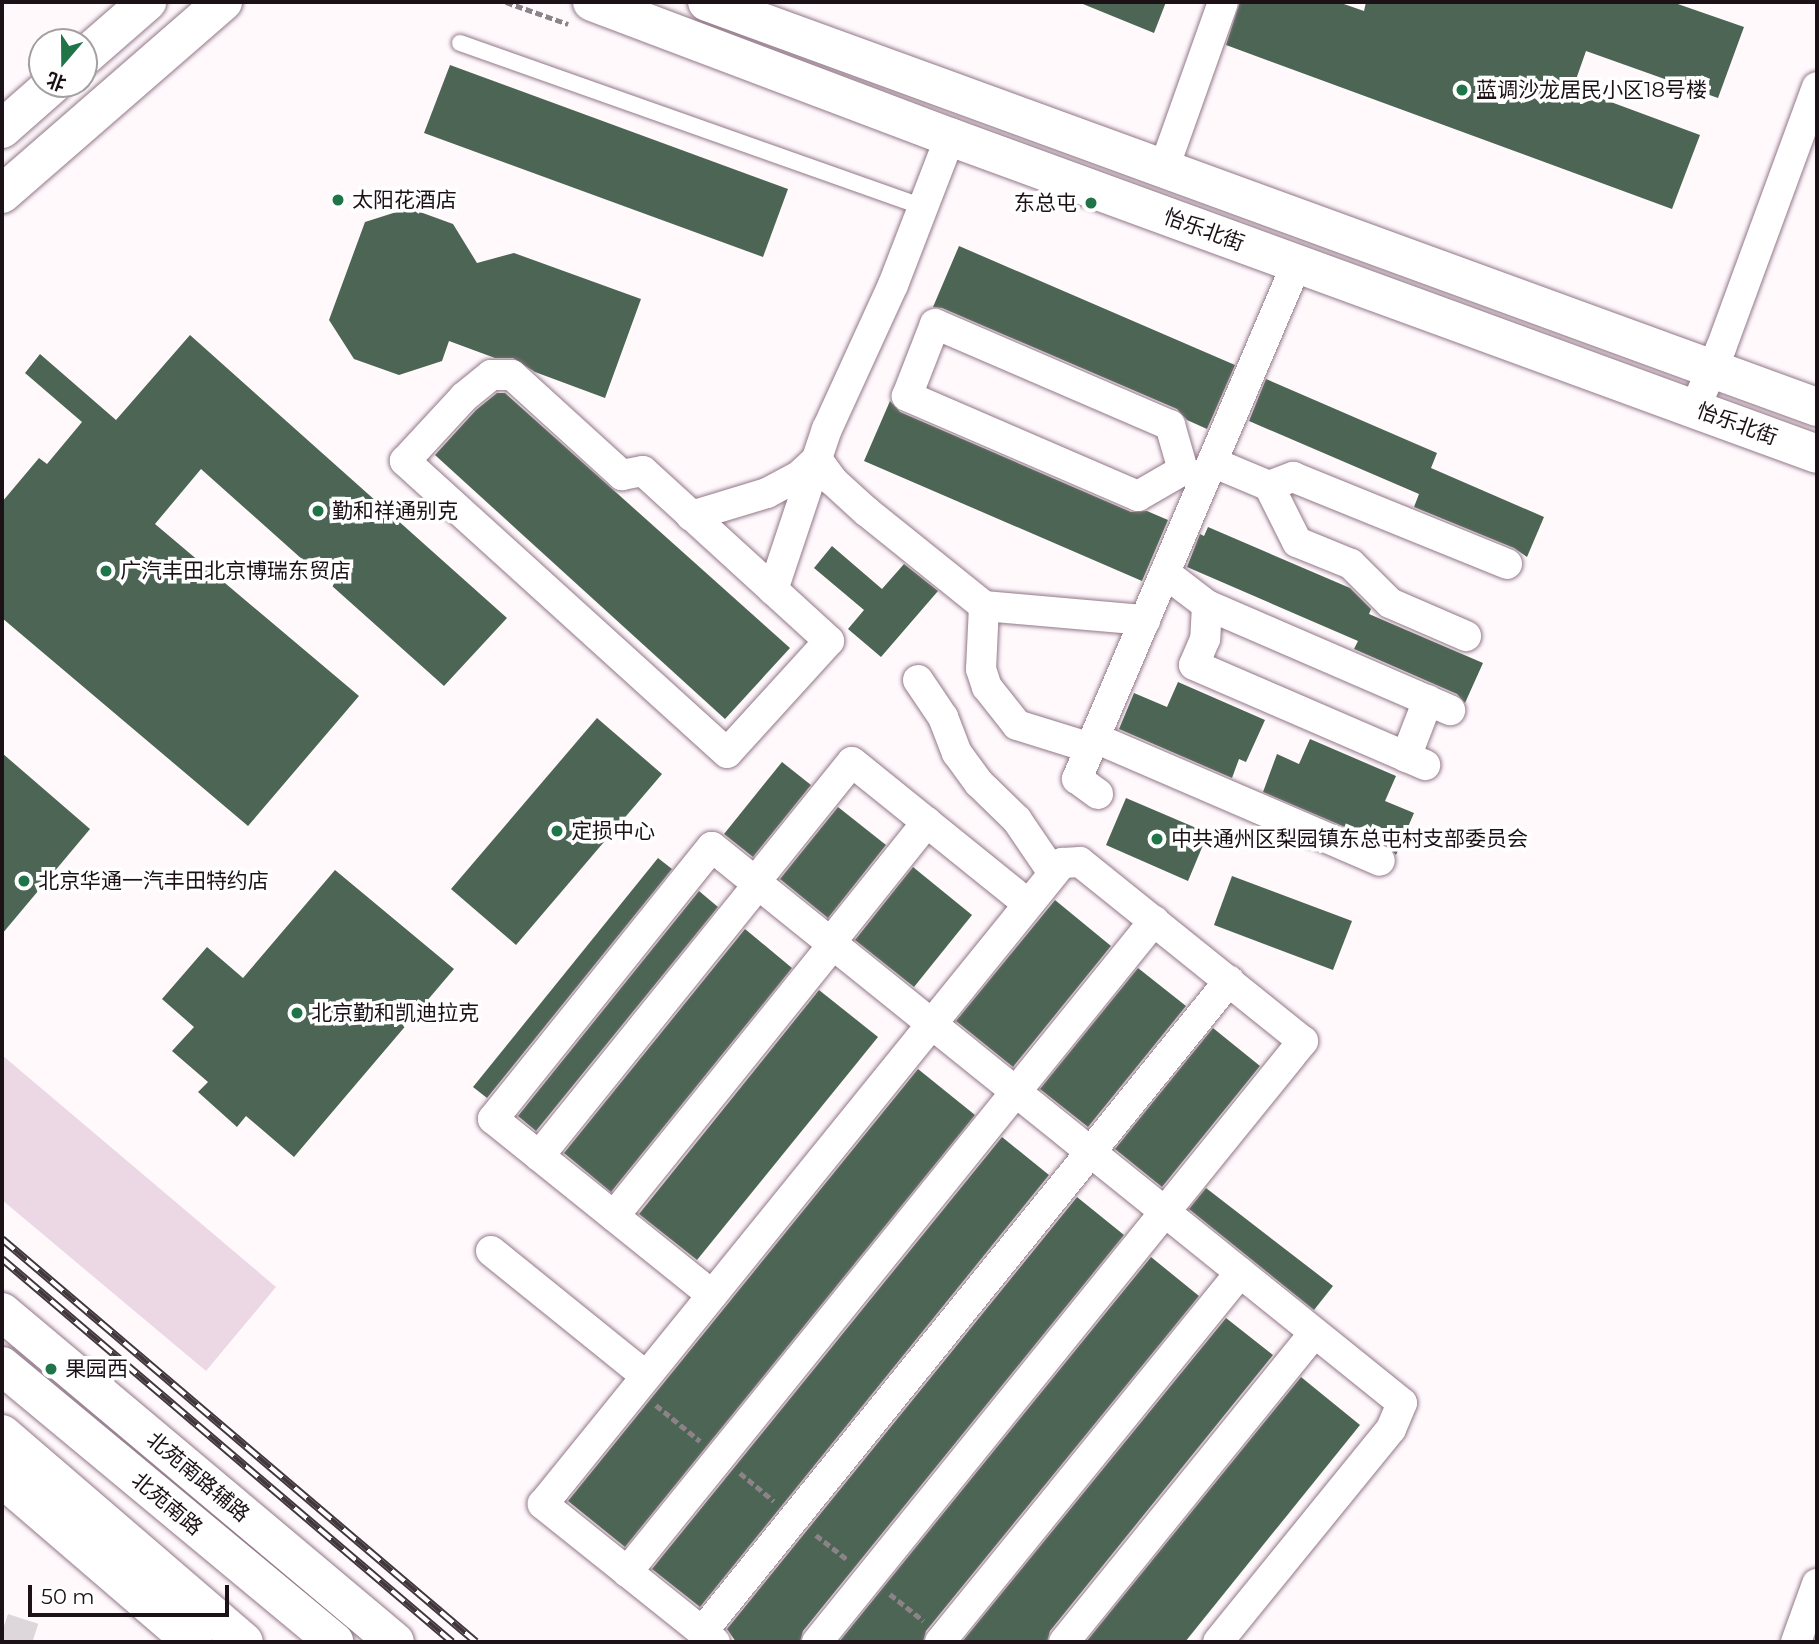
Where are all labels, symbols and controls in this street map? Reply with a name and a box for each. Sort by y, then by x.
north arrow [28,28,98,98]
text: 北 [43,67,69,95]
place label: 蓝调沙龙居民小区18号楼 [1476,77,1707,103]
marker: 蓝调沙龙居民小区18号楼 [1454,82,1470,98]
place label: 太阳花酒店 [352,187,457,213]
place label: 东总屯 [1014,190,1077,216]
marker: 太阳花酒店 [330,192,346,208]
marker: 东总屯 [1083,195,1099,211]
street label: 怡乐北街 [1160,204,1248,256]
street label: 怡乐北街 [1693,398,1781,450]
place label: 勤和祥通别克 [332,498,458,524]
marker: 勤和祥通别克 [310,503,326,519]
place label: 广汽丰田北京博瑞东贸店 [120,558,351,584]
marker: 广汽丰田北京博瑞东贸店 [98,563,114,579]
place label: 定损中心 [571,818,655,844]
marker: 定损中心 [549,823,565,839]
place label: 中共通州区梨园镇东总屯村支部委员会 [1171,826,1528,852]
marker: 中共通州区梨园镇东总屯村支部委员会 [1149,831,1165,847]
place label: 北京华通一汽丰田特约店 [38,868,269,894]
marker: 北京华通一汽丰田特约店 [16,873,32,889]
place label: 北京勤和凯迪拉克 [311,1000,479,1026]
marker: 北京勤和凯迪拉克 [289,1005,305,1021]
place label: 果园西 [65,1356,128,1382]
marker: 果园西 [43,1361,59,1377]
street label: 北苑南路辅路 [142,1427,254,1527]
street label: 北苑南路 [127,1467,207,1541]
scale bar [32,1570,233,1614]
text: 50 m [41,1584,95,1609]

